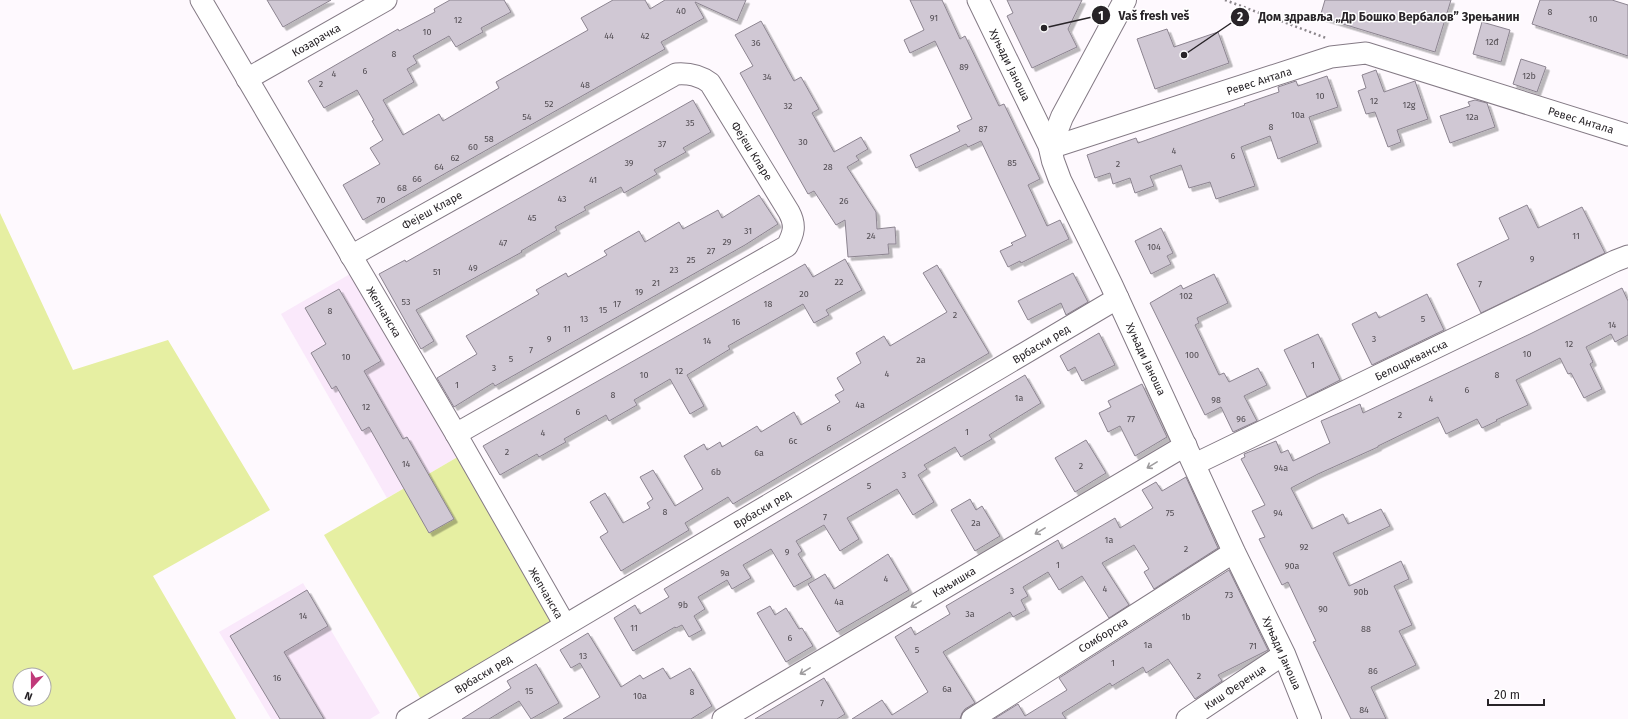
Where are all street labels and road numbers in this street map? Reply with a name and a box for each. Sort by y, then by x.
street label: Козарачка [290,21,343,60]
street label: Хуњади Јаноша [986,27,1033,104]
street label: Ревес Антала [1225,65,1294,98]
street label: Ревес Антала [1546,104,1615,137]
street label: Фејеш Кларе [728,119,775,183]
street label: Фејеш Кларе [400,188,465,232]
street label: Жепчанска [363,285,404,340]
street label: Хуњади Јаноша [1123,321,1168,398]
street label: Врбаски ред [1010,322,1072,367]
street label: Белоцркванска [1373,337,1450,384]
street label: Врбаски ред [731,487,793,532]
street label: Кањишка [930,564,978,600]
street label: Жепчанска [526,565,565,621]
street label: Сомборска [1076,615,1130,656]
street label: Хуњади Јаноша [1260,615,1304,692]
street label: Врбаски ред [452,652,514,697]
street label: Киш Ференца [1202,662,1268,713]

